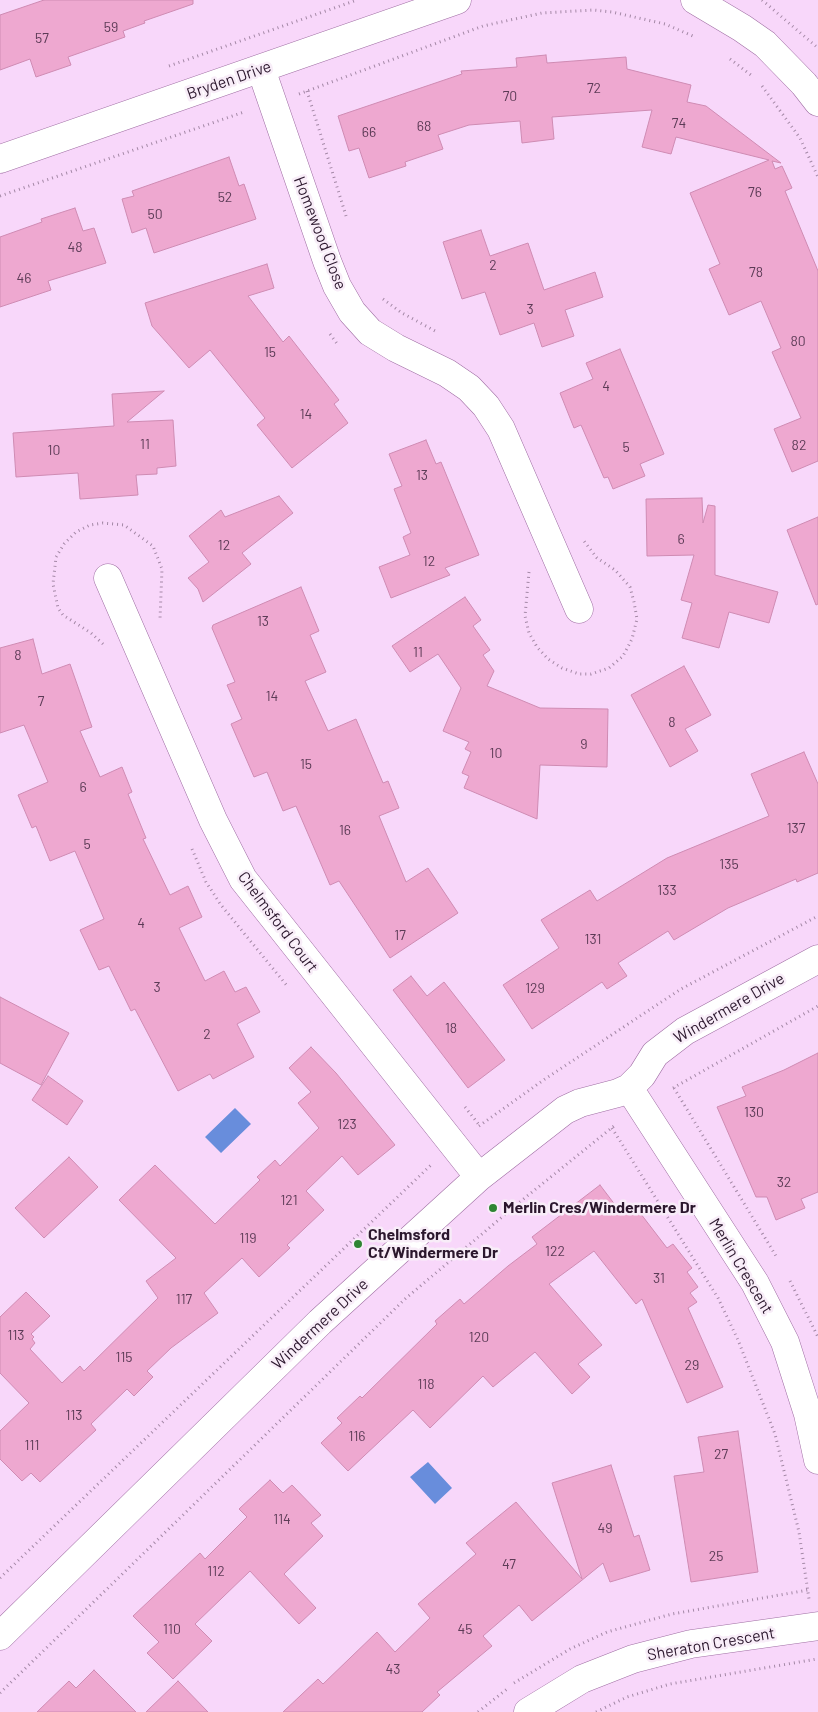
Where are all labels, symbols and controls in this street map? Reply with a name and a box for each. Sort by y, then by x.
house number: 59 [104,19,118,35]
house number: 57 [35,30,49,46]
street label: Bryden Drive [184,57,274,103]
house number: 72 [587,80,601,96]
house number: 70 [503,88,517,104]
house number: 74 [672,115,686,131]
house number: 68 [417,118,431,134]
house number: 66 [362,124,376,140]
street label: Homewood Close [290,174,350,292]
house number: 76 [748,184,762,200]
house number: 52 [218,189,232,205]
house number: 50 [147,206,163,222]
house number: 48 [67,239,83,255]
house number: 2 [489,257,497,273]
house number: 78 [749,264,763,280]
house number: 46 [17,270,31,286]
house number: 3 [526,301,534,317]
house number: 80 [790,333,806,349]
house number: 15 [264,344,276,360]
house number: 4 [602,378,610,394]
house number: 14 [300,406,312,422]
house number: 11 [140,436,150,452]
house number: 82 [792,437,806,453]
house number: 5 [622,439,630,455]
house number: 10 [48,442,60,458]
house number: 13 [416,467,428,483]
house number: 6 [677,531,685,547]
house number: 12 [218,537,230,553]
house number: 12 [423,553,435,569]
house number: 13 [257,613,269,629]
house number: 11 [413,644,423,660]
house number: 8 [14,647,22,663]
house number: 14 [266,688,278,704]
house number: 7 [38,693,44,709]
house number: 8 [668,714,676,730]
house number: 9 [580,736,588,752]
house number: 10 [490,745,502,761]
house number: 15 [300,756,312,772]
house number: 6 [79,779,87,795]
house number: 137 [787,820,805,836]
house number: 16 [339,822,351,838]
house number: 5 [83,836,91,852]
house number: 135 [719,856,739,872]
street label: Chelmsford Court [234,868,322,976]
house number: 133 [657,882,677,898]
house number: 4 [137,915,145,931]
house number: 17 [394,927,406,943]
house number: 131 [585,931,601,947]
street label: Windermere Drive [670,969,788,1047]
house number: 3 [153,979,161,995]
house number: 129 [525,980,545,996]
house number: 18 [445,1020,457,1036]
house number: 2 [203,1026,211,1042]
house number: 130 [744,1104,764,1120]
house number: 123 [337,1116,357,1132]
house number: 32 [777,1174,791,1190]
house number: 121 [280,1192,298,1208]
place label: Merlin Cres/Windermere Dr [503,1198,696,1218]
marker: Merlin Cres/Windermere Dr [487,1202,499,1214]
street label: Merlin Crescent [705,1215,777,1317]
place label: Chelmsford Ct/Windermere Dr [368,1225,498,1263]
house number: 119 [239,1230,257,1246]
marker: Chelmsford Ct/Windermere Dr [352,1238,364,1250]
house number: 122 [545,1243,565,1259]
house number: 31 [653,1270,665,1286]
street label: Windermere Drive [268,1275,372,1373]
house number: 117 [176,1291,192,1307]
house number: 113 [7,1327,25,1343]
house number: 120 [469,1329,489,1345]
house number: 115 [115,1349,133,1365]
house number: 29 [685,1357,699,1373]
house number: 118 [417,1376,435,1392]
house number: 113 [65,1407,83,1423]
house number: 116 [348,1428,366,1444]
house number: 111 [25,1437,39,1453]
house number: 27 [714,1446,728,1462]
house number: 114 [273,1511,291,1527]
house number: 49 [597,1520,613,1536]
house number: 25 [709,1548,723,1564]
house number: 47 [502,1556,516,1572]
house number: 112 [207,1563,225,1579]
house number: 110 [163,1621,181,1637]
house number: 45 [458,1621,472,1637]
street label: Sheraton Crescent [646,1623,776,1665]
house number: 43 [386,1661,400,1677]

